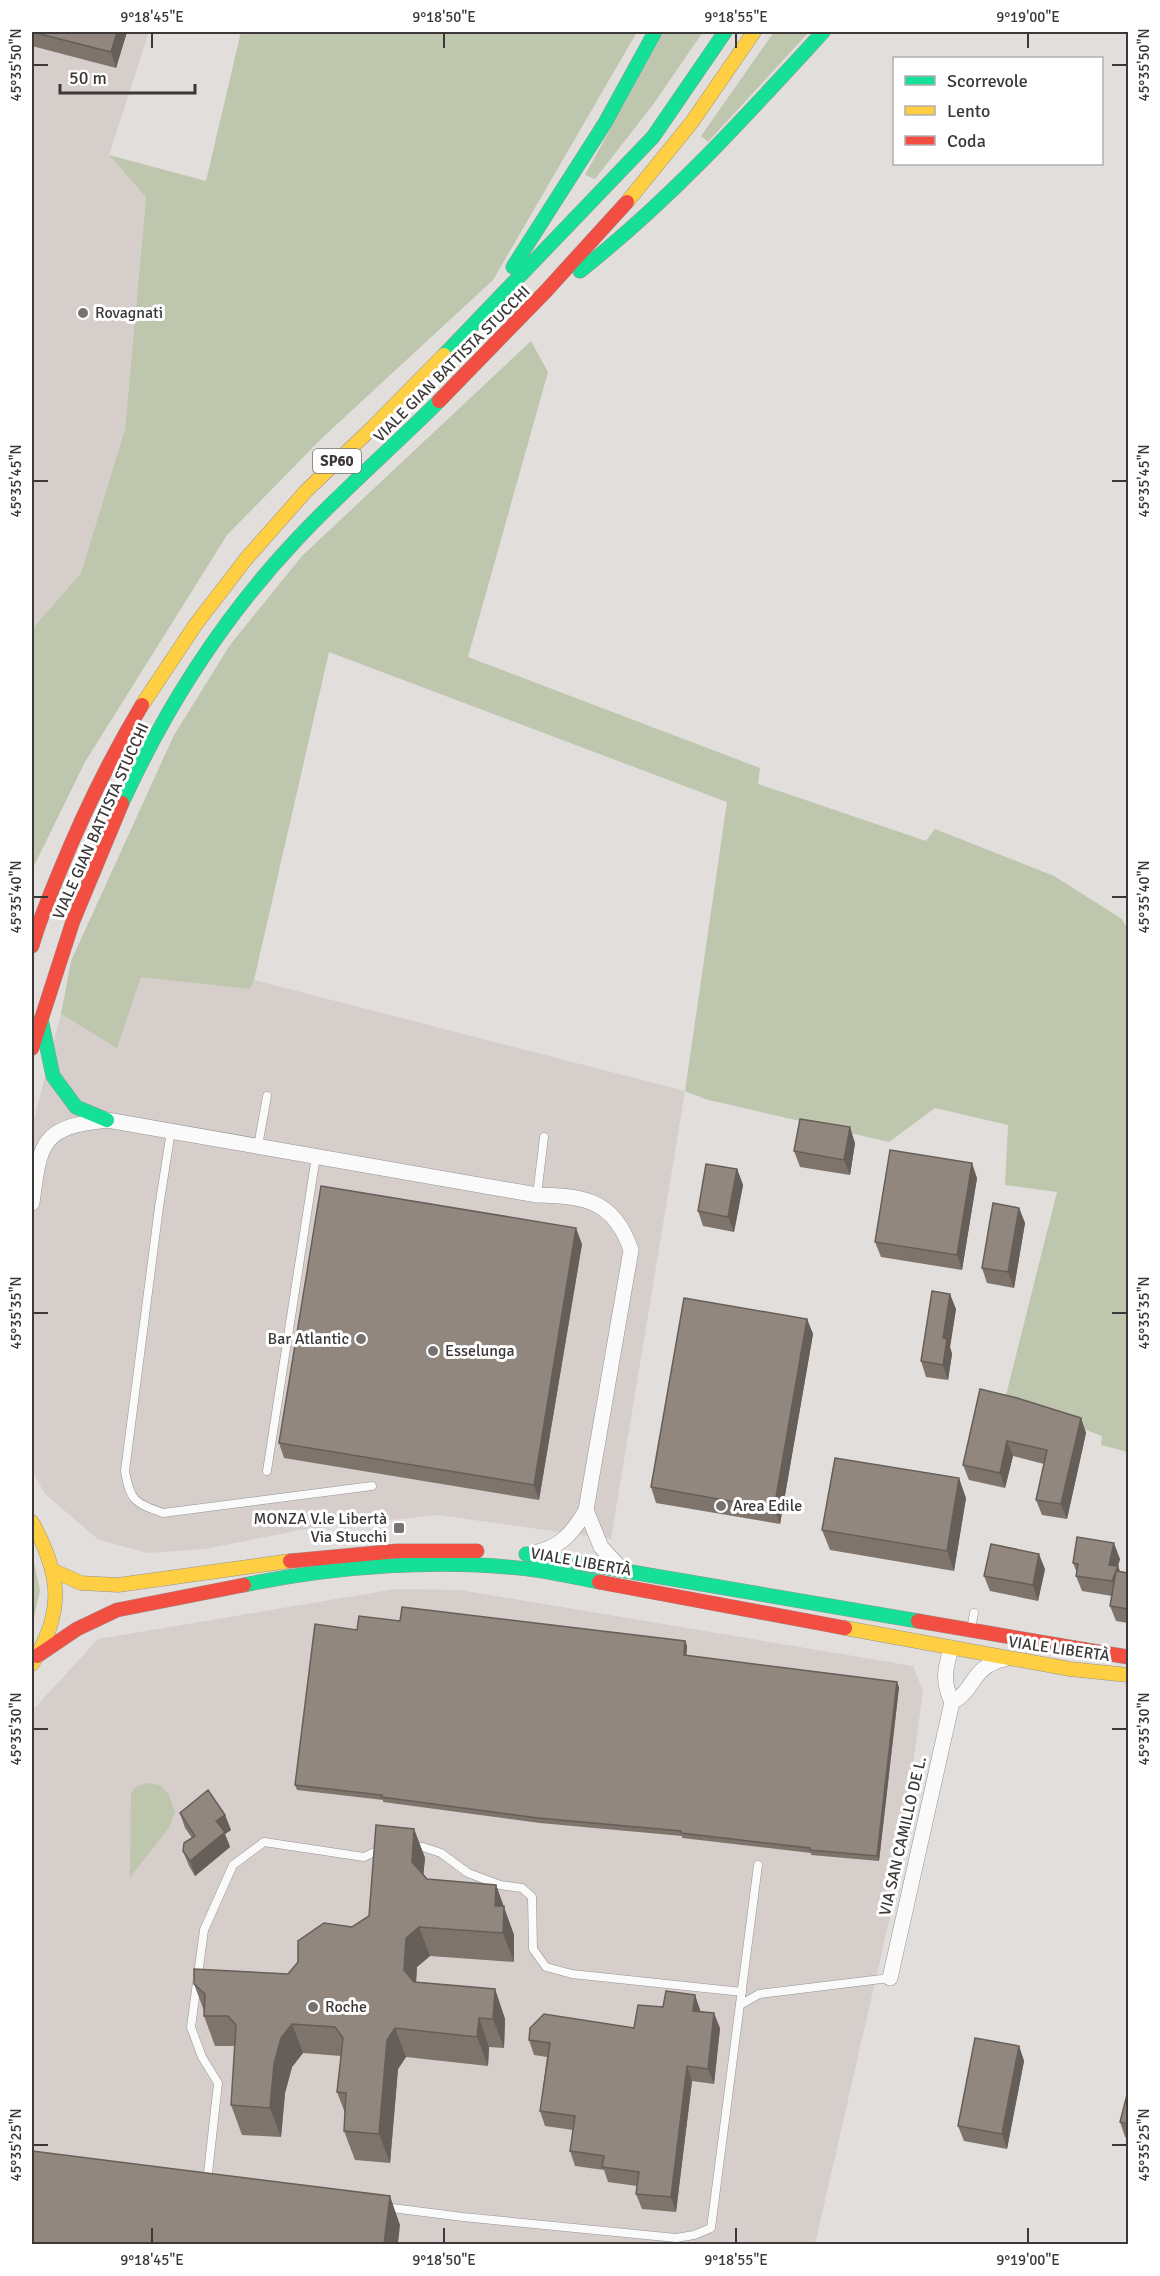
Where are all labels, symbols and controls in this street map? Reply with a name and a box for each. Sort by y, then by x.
text: 9°18'45"E [120,8,184,26]
text: 9°18'50"E [412,8,476,26]
text: 9°18'55"E [704,8,768,26]
text: 9°19'00"E [996,8,1060,26]
text: 45°35'50"N [7,28,25,102]
text: 45°35'50"N [1135,28,1153,102]
scale bar [60,57,195,95]
legend [893,57,1103,165]
text: 50 m [69,67,107,89]
text: Scorrevole [947,70,1028,92]
text: Lento [947,100,990,122]
text: Coda [947,130,986,152]
street label: VIALE GIAN BATTISTA STUCCHI [370,282,534,446]
place label: Rovagnati [95,303,163,323]
marker: Rovagnati [76,306,90,320]
text: 45°35'45"N [7,444,25,518]
text: 45°35'45"N [1135,444,1153,518]
road number: SP60 [313,449,361,473]
street label: VIALE GIAN BATTISTA STUCCHI [48,720,154,922]
text: 45°35'40"N [7,860,25,934]
text: 45°35'40"N [1135,860,1153,934]
text: 45°35'35"N [7,1276,25,1350]
text: 45°35'35"N [1135,1276,1153,1350]
place label: Bar Atlantic [268,1329,349,1349]
marker: Bar Atlantic [354,1332,368,1346]
place label: Esselunga [445,1341,515,1361]
marker: Esselunga [426,1344,440,1358]
place label: Area Edile [733,1496,802,1516]
marker: Area Edile [714,1499,728,1513]
place label: MONZA V.le Libertà Via Stucchi [254,1509,387,1547]
marker: MONZA V.le Libertà Via Stucchi [392,1521,406,1535]
street label: VIALE LIBERTÀ [529,1543,633,1581]
street label: VIALE LIBERTÀ [1007,1632,1111,1666]
text: 45°35'30"N [7,1692,25,1766]
text: 45°35'30"N [1135,1692,1153,1766]
street label: VIA SAN CAMILLO DE L. [875,1754,931,1918]
place label: Roche [325,1997,367,2017]
marker: Roche [306,2000,320,2014]
text: 45°35'25"N [7,2108,25,2182]
text: 45°35'25"N [1135,2108,1153,2182]
text: 9°18'45"E [120,2251,184,2269]
text: 9°18'50"E [412,2251,476,2269]
text: 9°18'55"E [704,2251,768,2269]
text: 9°19'00"E [996,2251,1060,2269]

